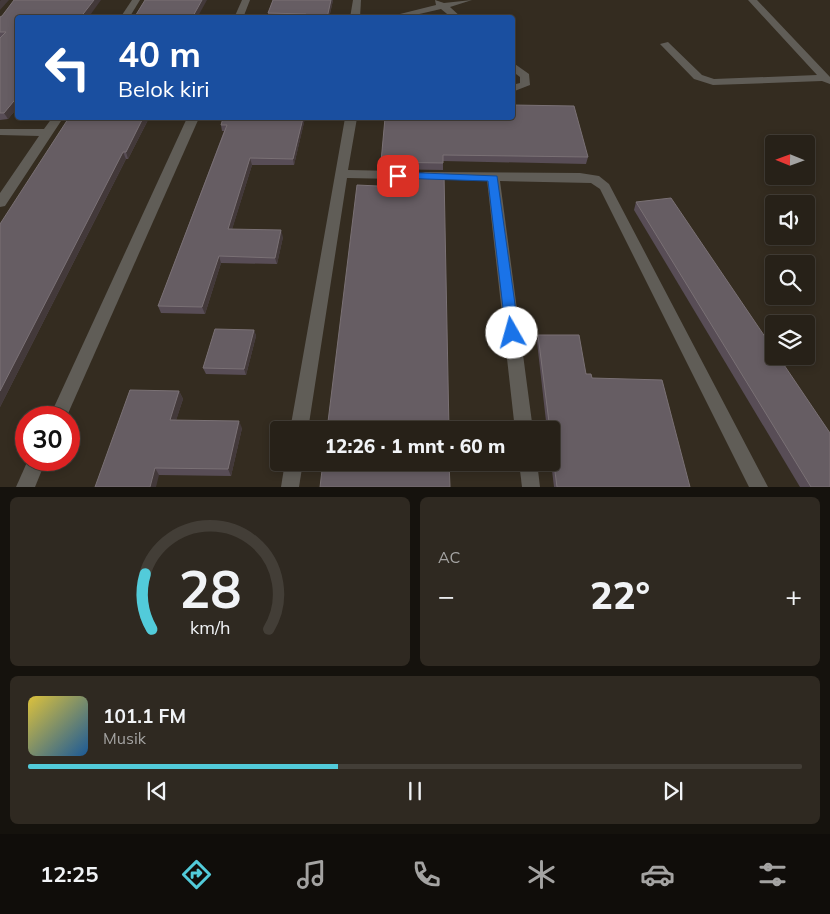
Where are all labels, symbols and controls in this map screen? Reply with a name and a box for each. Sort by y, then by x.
text: 40 m [118,32,201,76]
icon: left [35,35,100,100]
text: Belok kiri [118,75,210,103]
north arrow [765,135,815,185]
map controls [765,135,815,365]
pin [377,155,419,197]
icon: arrive [384,162,412,190]
button: sound [765,195,815,245]
button: search [765,255,815,305]
position arrow [485,306,537,358]
button: layers [765,315,815,365]
speed limit sign: 30 [15,406,80,471]
text: 12:26 · 1 mnt · 60 m [325,434,505,458]
text: AC [438,547,461,567]
text: 28 [179,556,241,621]
text: 22° [590,571,650,619]
text: − [438,578,455,613]
text: + [785,578,802,613]
text: km/h [190,616,230,638]
text: 101.1 FM [103,704,186,728]
text: Musik [103,728,146,748]
icon: previous [143,777,171,805]
icon: pause [401,777,429,805]
icon: next [659,777,687,805]
icon: directions [179,857,214,892]
icon: music [294,857,329,892]
icon: phone [409,857,444,892]
icon: climate [524,857,559,892]
icon: car [640,857,675,892]
icon: filters [755,857,790,892]
text: 12:25 [40,860,98,888]

